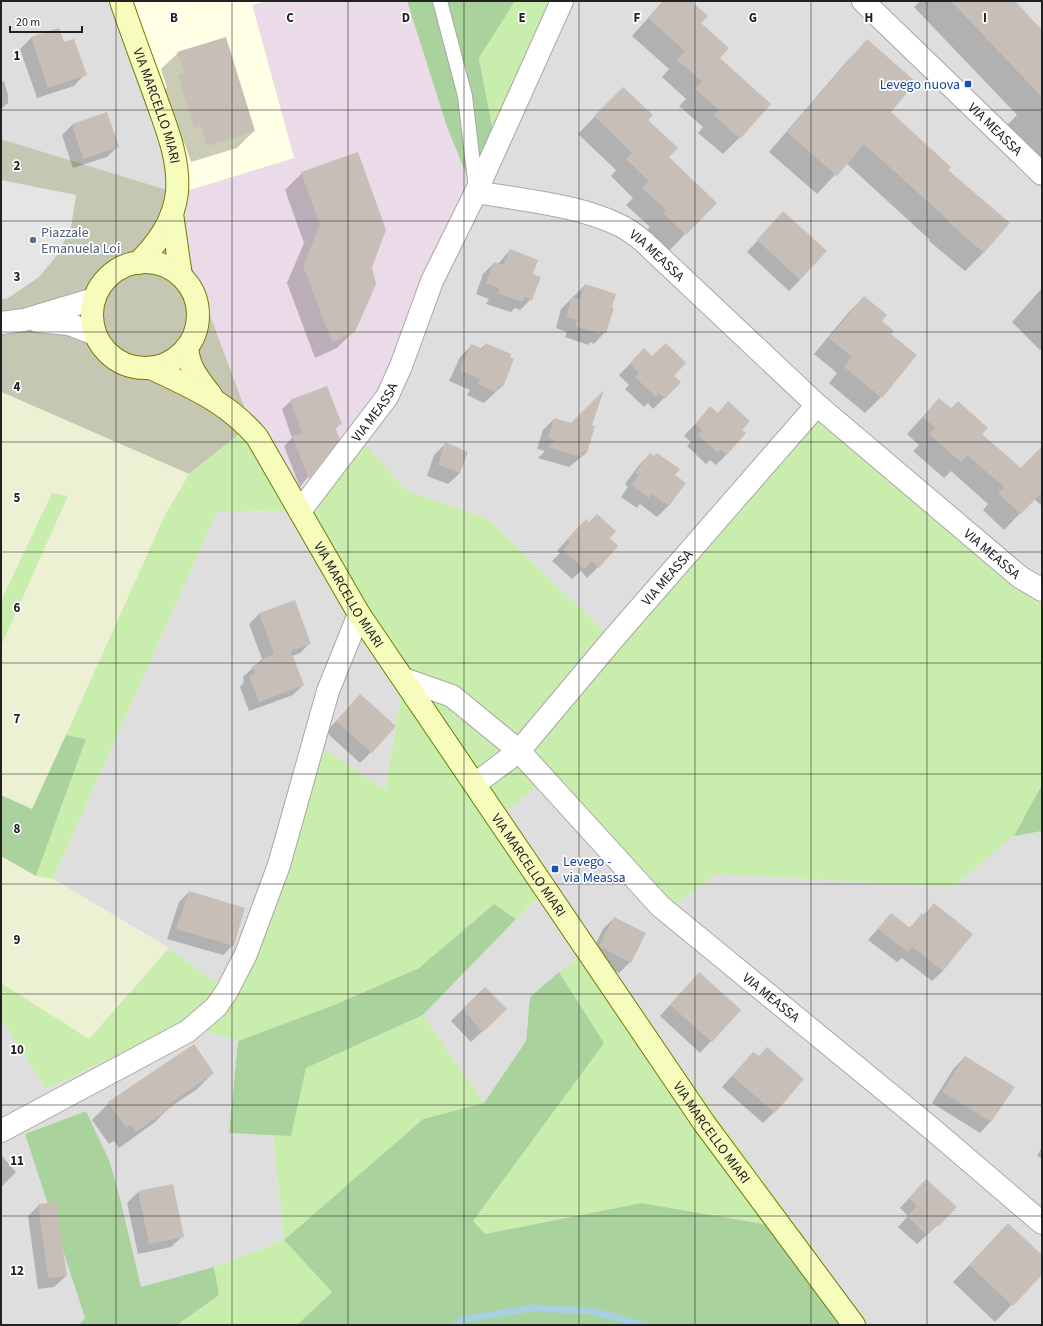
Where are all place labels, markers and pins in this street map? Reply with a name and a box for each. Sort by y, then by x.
place label: Levego nuova [880,75,960,95]
marker: Levego nuova [963,79,973,89]
place label: Piazzale Emanuela Loi [41,223,120,259]
marker: Piazzale Emanuela Loi [28,235,38,245]
place label: Levego - via Meassa [563,852,626,888]
marker: Levego - via Meassa [550,864,560,874]

